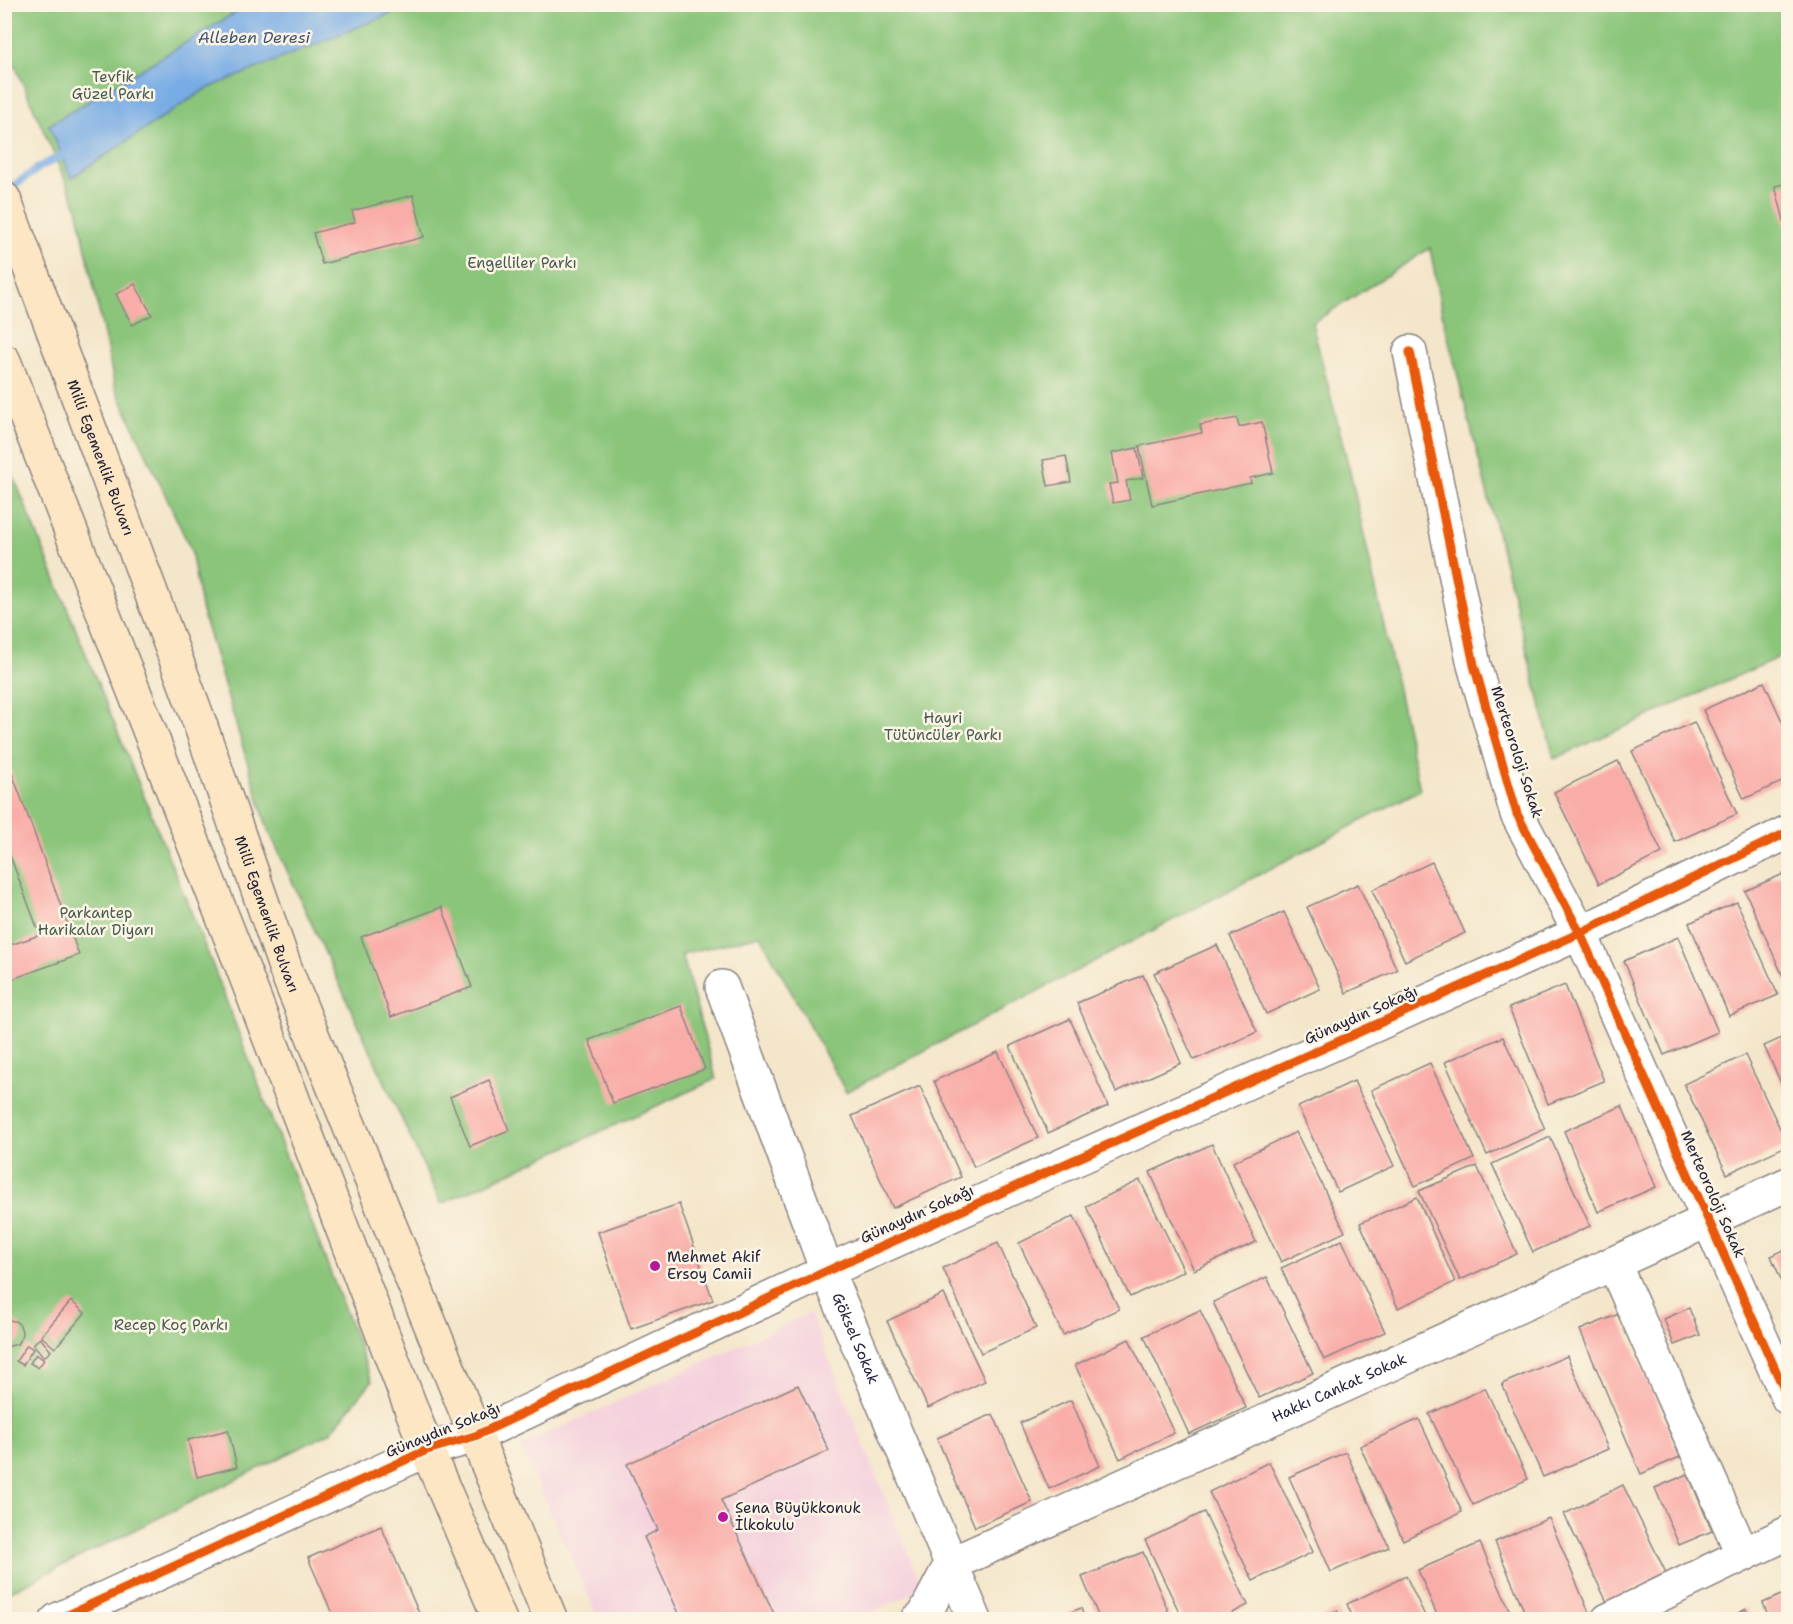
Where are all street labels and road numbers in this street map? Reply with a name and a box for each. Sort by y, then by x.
street label: Milli Egemenlik Bulvarı [62,377,139,538]
street label: Merteoroloji Sokak [1486,683,1548,821]
street label: Milli Egemenlik Bulvarı [230,833,304,996]
street label: Günaydın Sokağı [1301,981,1421,1049]
street label: Merteoroloji Sokak [1676,1127,1750,1261]
street label: Günaydın Sokağı [857,1180,977,1248]
street label: Göksel Sokak [827,1290,884,1387]
street label: Hakkı Cankat Sokak [1269,1349,1410,1427]
street label: Günaydın Sokağı [383,1398,503,1462]

